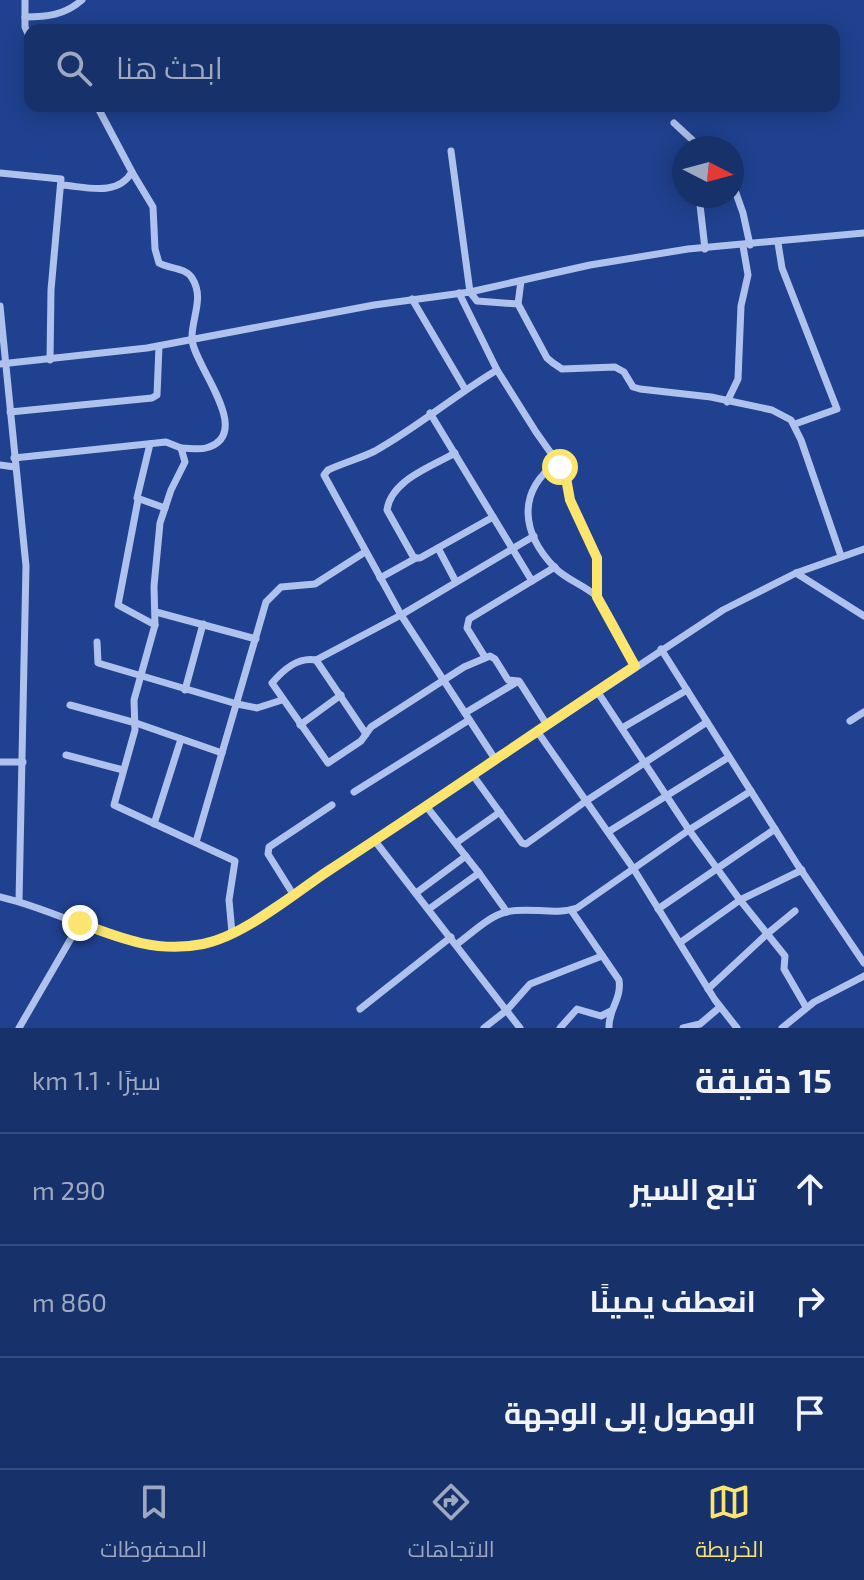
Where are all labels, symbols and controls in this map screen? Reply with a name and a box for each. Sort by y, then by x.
search box [24,24,840,112]
icon: search [52,46,96,90]
text: ابحث هنا [116,49,223,85]
north arrow [672,136,744,208]
route start [542,449,578,485]
route end [62,905,98,941]
text: 15 دقيقة [695,1059,832,1100]
text: سيرًا · 1.1 km [32,1064,161,1095]
icon: ahead [788,1167,832,1211]
text: تابع السير [630,1170,756,1206]
text: 290 m [32,1174,106,1205]
icon: right [788,1279,832,1323]
text: انعطف يمينًا [590,1282,756,1318]
text: 860 m [32,1286,107,1317]
icon: arrive [788,1391,832,1435]
text: الوصول إلى الوجهة [504,1394,756,1430]
tab: المحفوظات [100,1480,207,1570]
tab: الاتجاهات [408,1480,495,1570]
tab: الخريطة [695,1480,764,1570]

